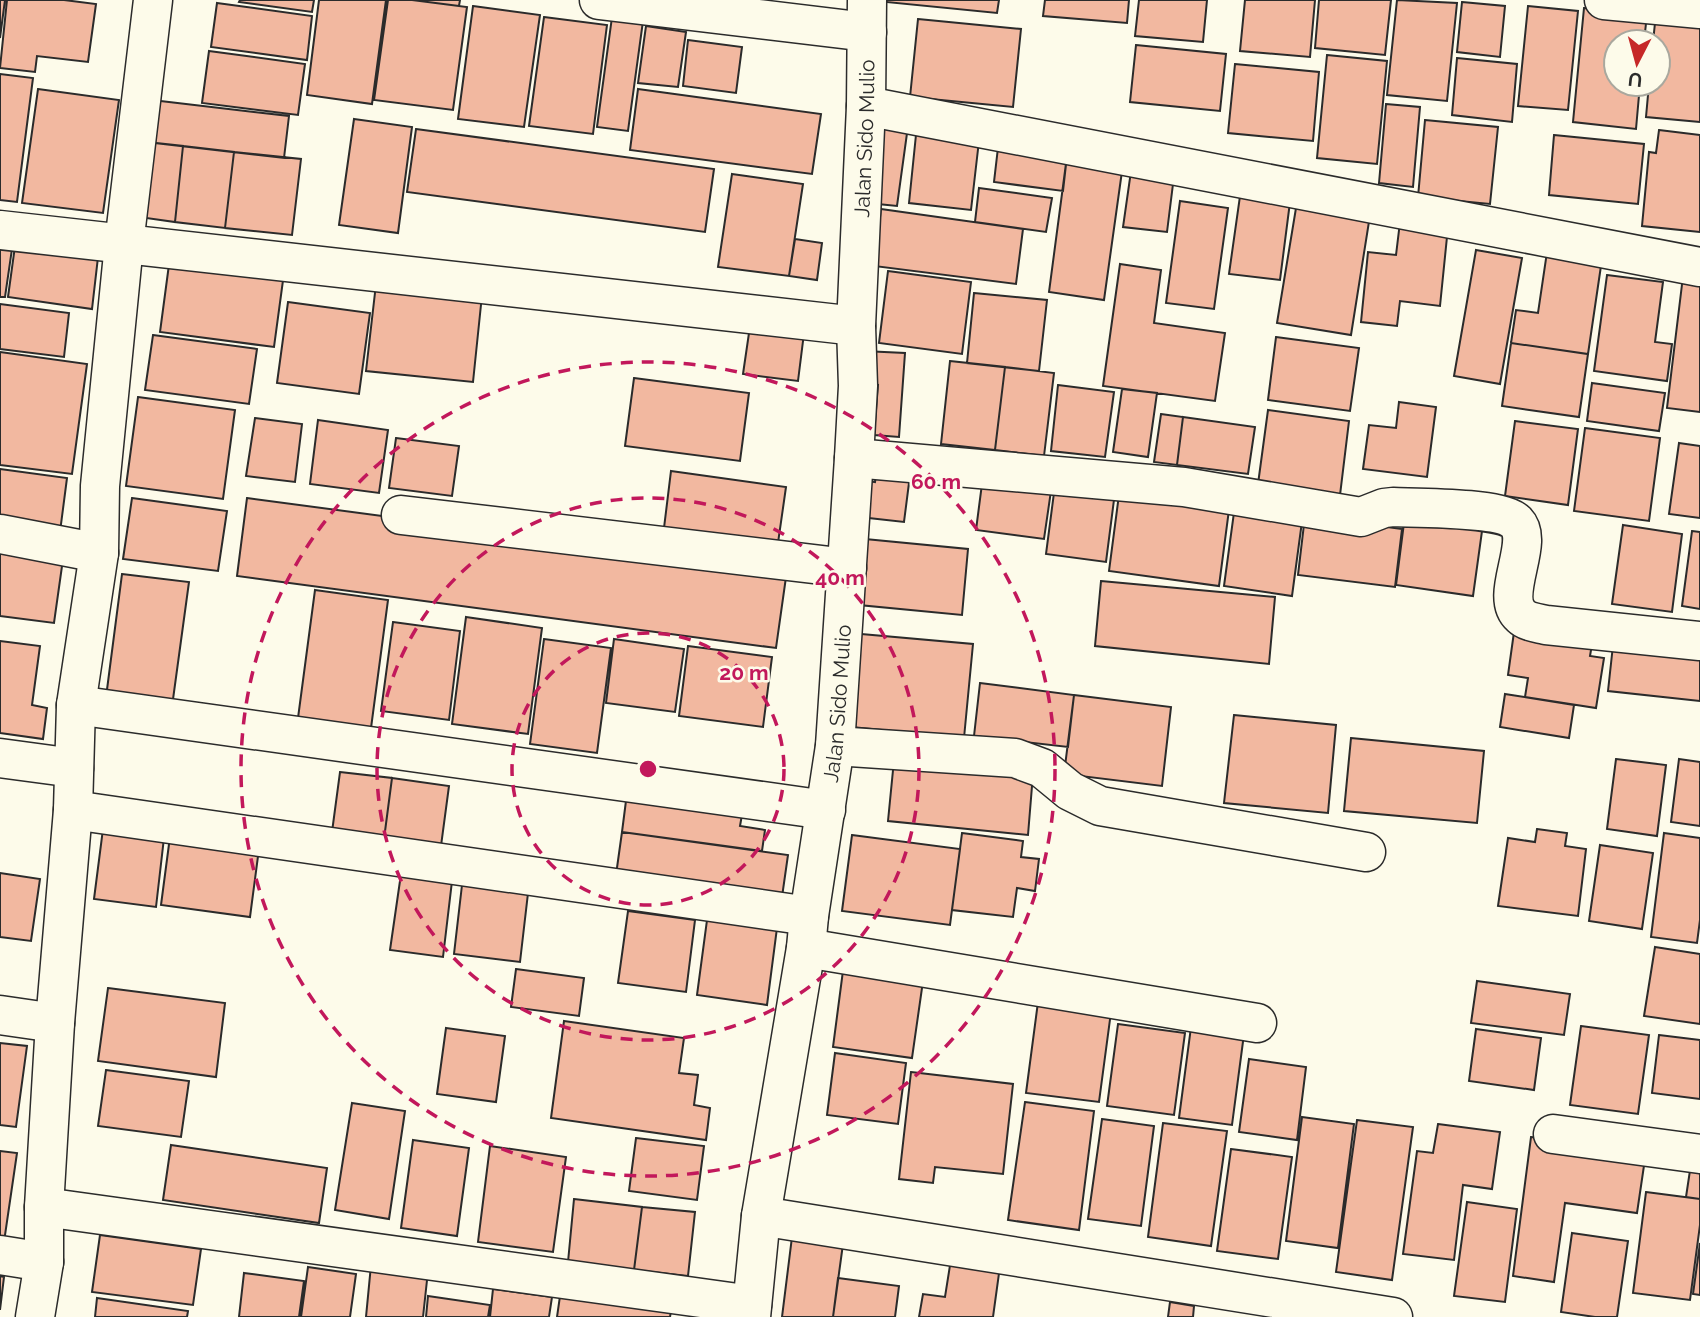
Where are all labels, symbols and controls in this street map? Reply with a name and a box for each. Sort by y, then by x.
north arrow [1602,28,1672,98]
street label: Jalan Sido Mulio [848,59,879,218]
text: U [1627,68,1643,92]
text: 60 m [911,469,961,494]
text: 40 m [815,565,865,590]
street label: Jalan Sido Mulio [817,624,855,784]
text: 20 m [719,660,769,685]
centre of rings [636,757,660,781]

